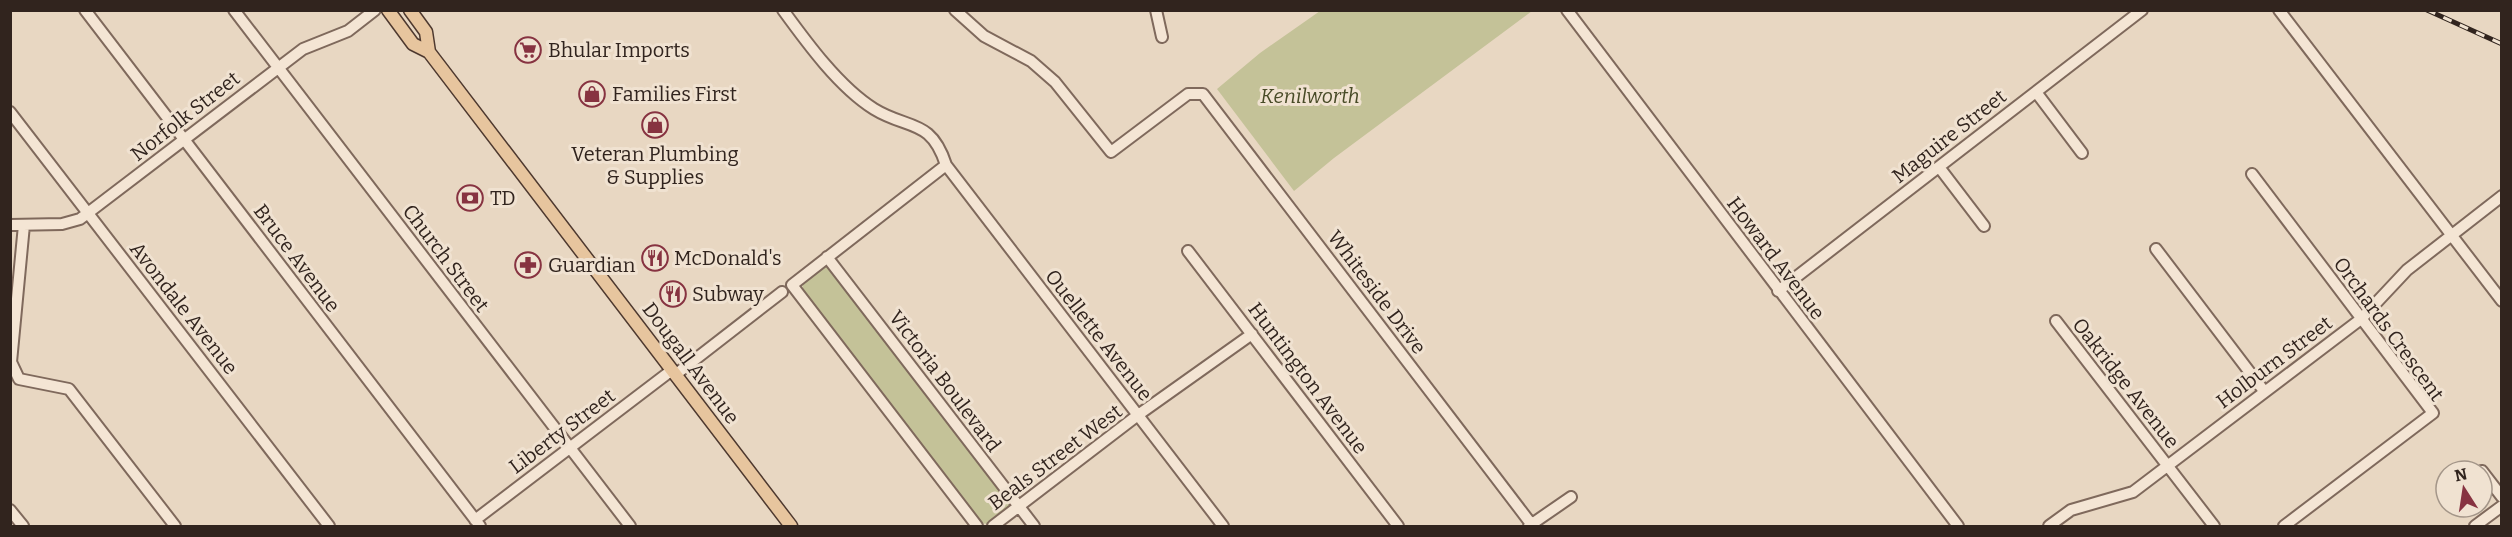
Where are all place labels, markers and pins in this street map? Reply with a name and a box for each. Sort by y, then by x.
supermarket icon: Bhular Imports [513,35,543,65]
place label: Bhular Imports [548,38,690,62]
shop icon: Families First [577,79,607,109]
place label: Families First [612,82,737,106]
shop icon: Veteran Plumbing & Supplies [640,110,670,140]
place label: Veteran Plumbing & Supplies [571,142,739,189]
bank icon: TD [455,183,485,213]
place label: TD [490,186,516,210]
restaurant icon: McDonald's [640,243,670,273]
place label: McDonald's [674,246,781,270]
pharmacy icon: Guardian [513,250,543,280]
place label: Guardian [548,253,636,277]
restaurant icon: Subway [658,279,688,309]
place label: Subway [692,282,764,306]

